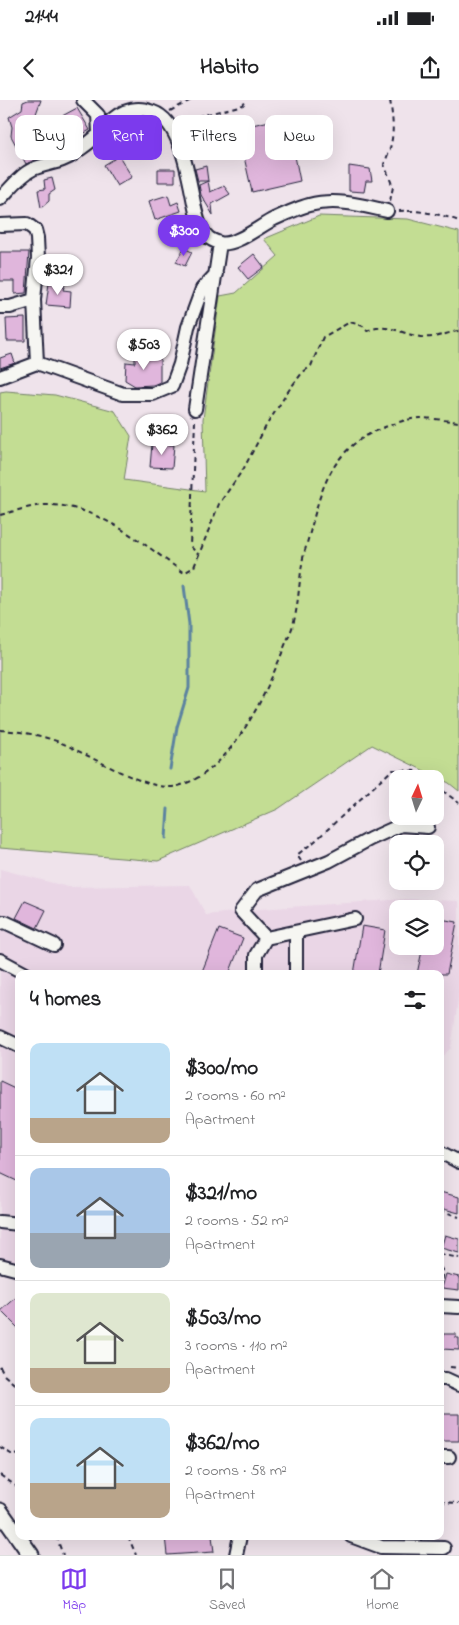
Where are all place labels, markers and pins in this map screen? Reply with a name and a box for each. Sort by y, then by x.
pin: $300 [154,214,214,257]
pin: $321 [28,254,88,296]
pin: $503 [114,328,174,371]
pin: $362 [132,414,192,456]

